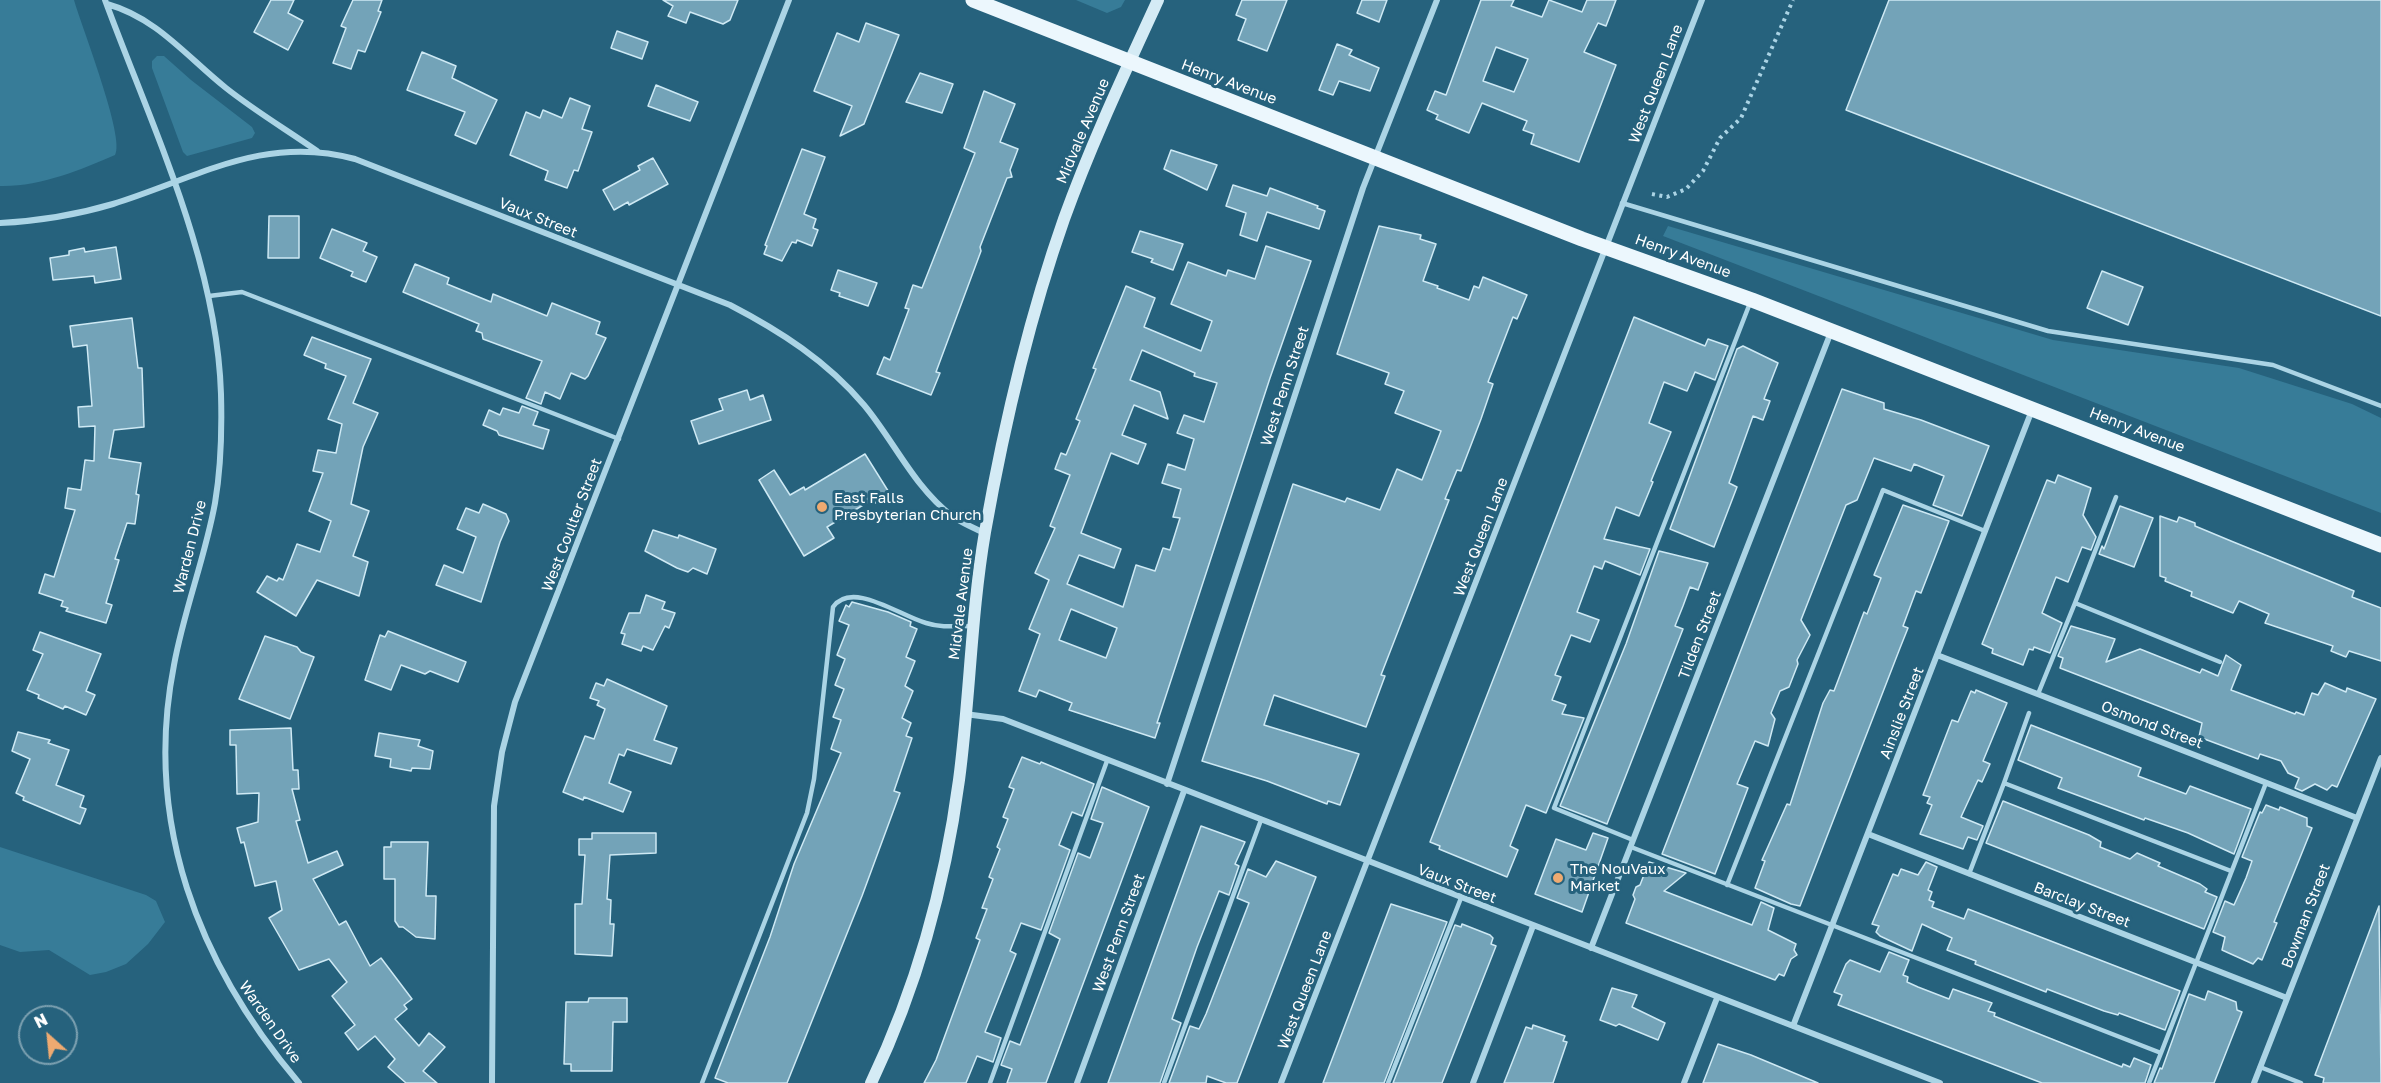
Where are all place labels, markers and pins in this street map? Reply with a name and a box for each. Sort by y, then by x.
place label: East Falls Presbyterian Church [834,489,982,524]
marker: East Falls Presbyterian Church [815,500,829,514]
place label: The NouVaux Market [1570,860,1665,895]
marker: The NouVaux Market [1551,871,1565,885]

